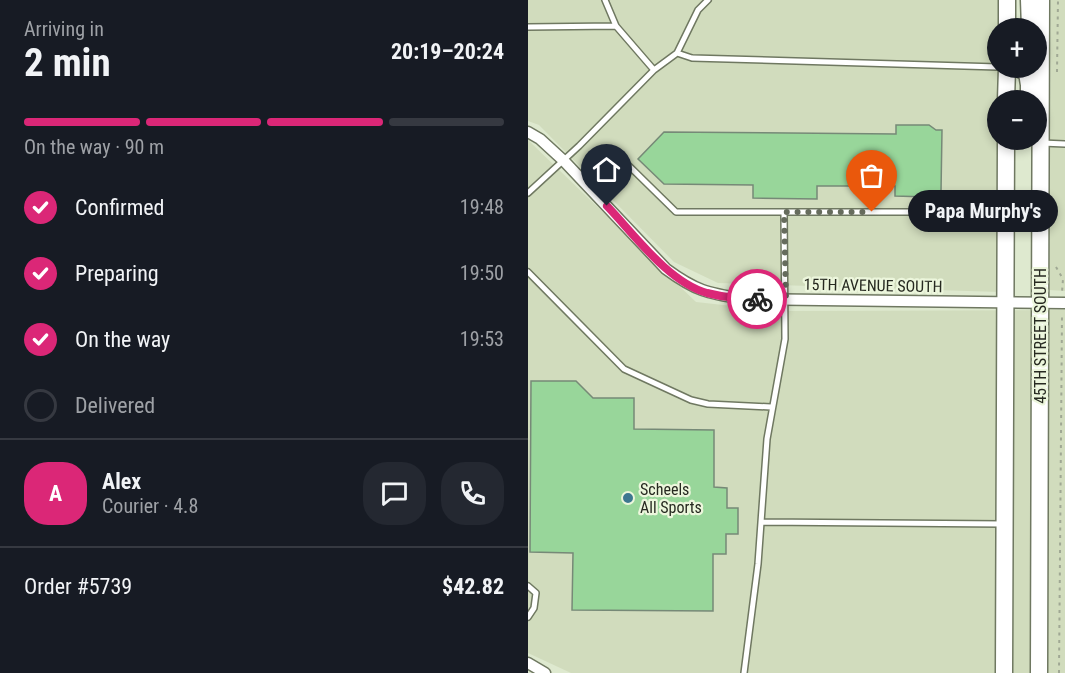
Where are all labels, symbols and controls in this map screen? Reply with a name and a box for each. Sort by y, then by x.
text: Arriving in [24,17,104,41]
map controls [987,18,1047,150]
button: + [987,18,1047,78]
text: 20:19–20:24 [391,39,504,64]
text: 2 min [24,40,111,86]
button: − [987,90,1047,150]
text: On the way · 90 m [24,135,164,159]
pin [581,144,632,206]
pin [846,150,897,212]
icon: home [590,153,623,186]
icon: bag [855,159,888,192]
icon: check [24,191,57,224]
callout: Papa Murphy's [908,191,1058,233]
text: Confirmed [75,195,164,220]
text: 19:48 [460,195,504,219]
text: Papa Murphy's [925,199,1041,223]
icon: check [24,257,57,290]
text: Preparing [75,261,159,286]
text: 19:50 [460,261,504,285]
street label: 45TH STREET SOUTH [1031,268,1050,404]
courier [727,269,787,329]
street label: 15TH AVENUE SOUTH [803,275,943,296]
icon: bike [741,283,774,316]
icon: check [24,323,57,356]
text: On the way [75,327,170,352]
text: 19:53 [460,327,504,351]
text: Delivered [75,393,155,418]
button: chat [363,462,426,525]
button: phone [441,462,504,525]
text: Alex [102,469,141,494]
place label: Scheels All Sports [640,480,702,517]
text: A [49,481,62,506]
marker: Scheels All Sports [621,491,635,505]
text: Courier · 4.8 [102,494,198,518]
text: Order #5739 [24,574,132,599]
text: $42.82 [442,574,504,599]

